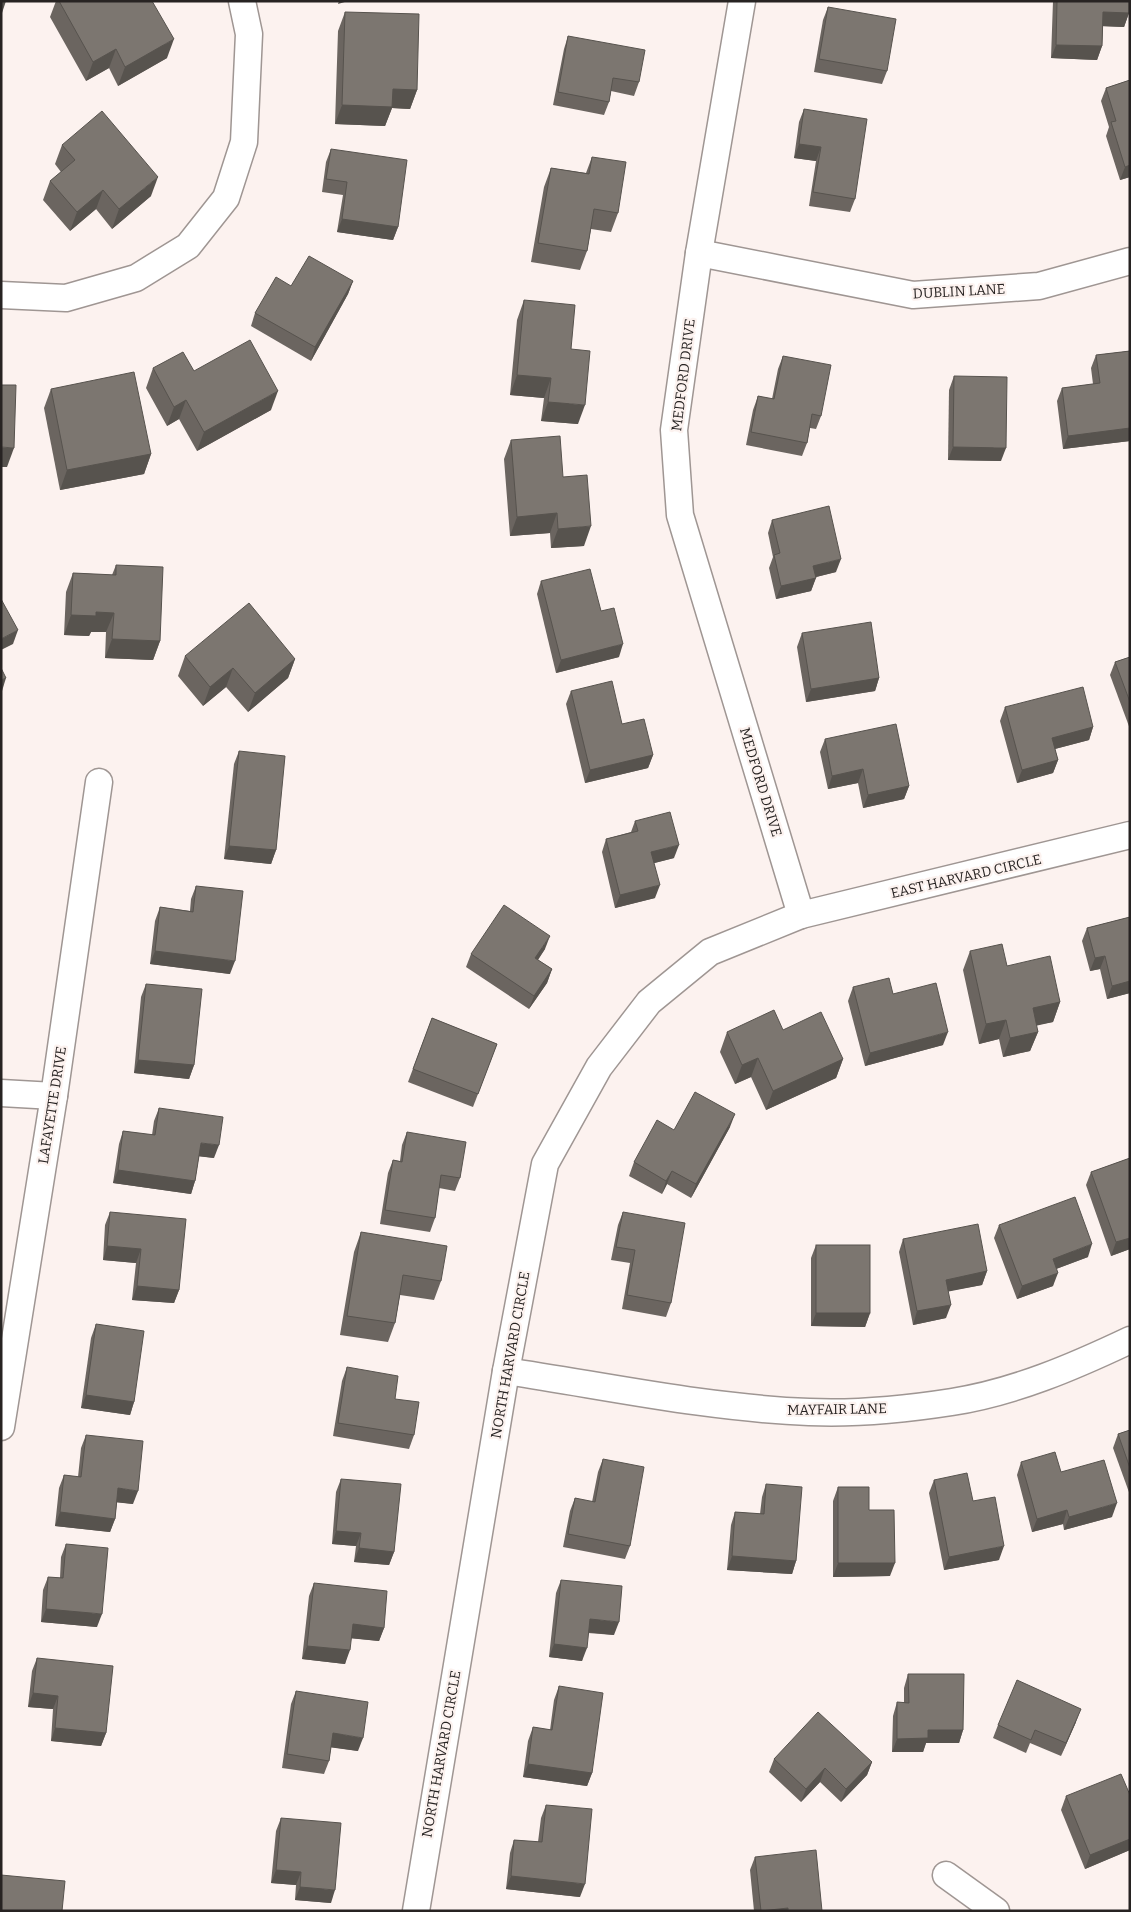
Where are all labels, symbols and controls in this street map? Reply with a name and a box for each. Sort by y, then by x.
street label: DUBLIN LANE [912,281,1006,302]
street label: MEDFORD DRIVE [668,318,699,432]
street label: MEDFORD DRIVE [736,726,785,839]
street label: EAST HARVARD CIRCLE [889,851,1043,902]
street label: LAFAYETTE DRIVE [35,1045,70,1165]
street label: NORTH HARVARD CIRCLE [487,1270,534,1440]
street label: MAYFAIR LANE [787,1400,887,1419]
street label: NORTH HARVARD CIRCLE [418,1669,465,1839]

